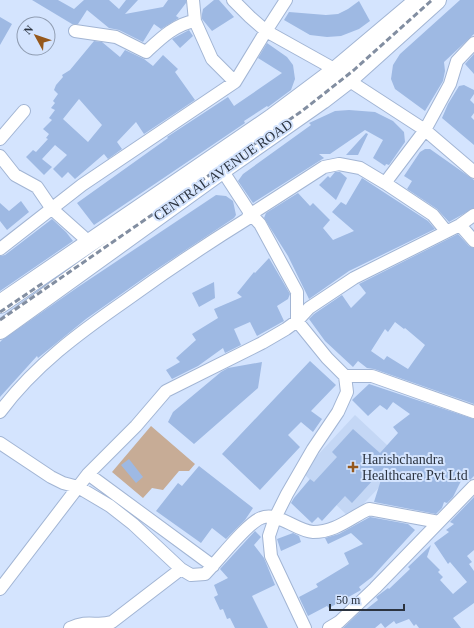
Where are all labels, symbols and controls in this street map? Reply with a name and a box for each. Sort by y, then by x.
north arrow [16,16,56,56]
text: N [21,23,36,36]
street label: CENTRAL AVENUE ROAD [151,116,295,224]
place label: Harishchandra Healthcare Pvt Ltd [362,452,468,483]
marker: Harishchandra Healthcare Pvt Ltd [347,461,359,473]
scale bar [330,586,404,612]
text: 50 m [336,593,361,607]

